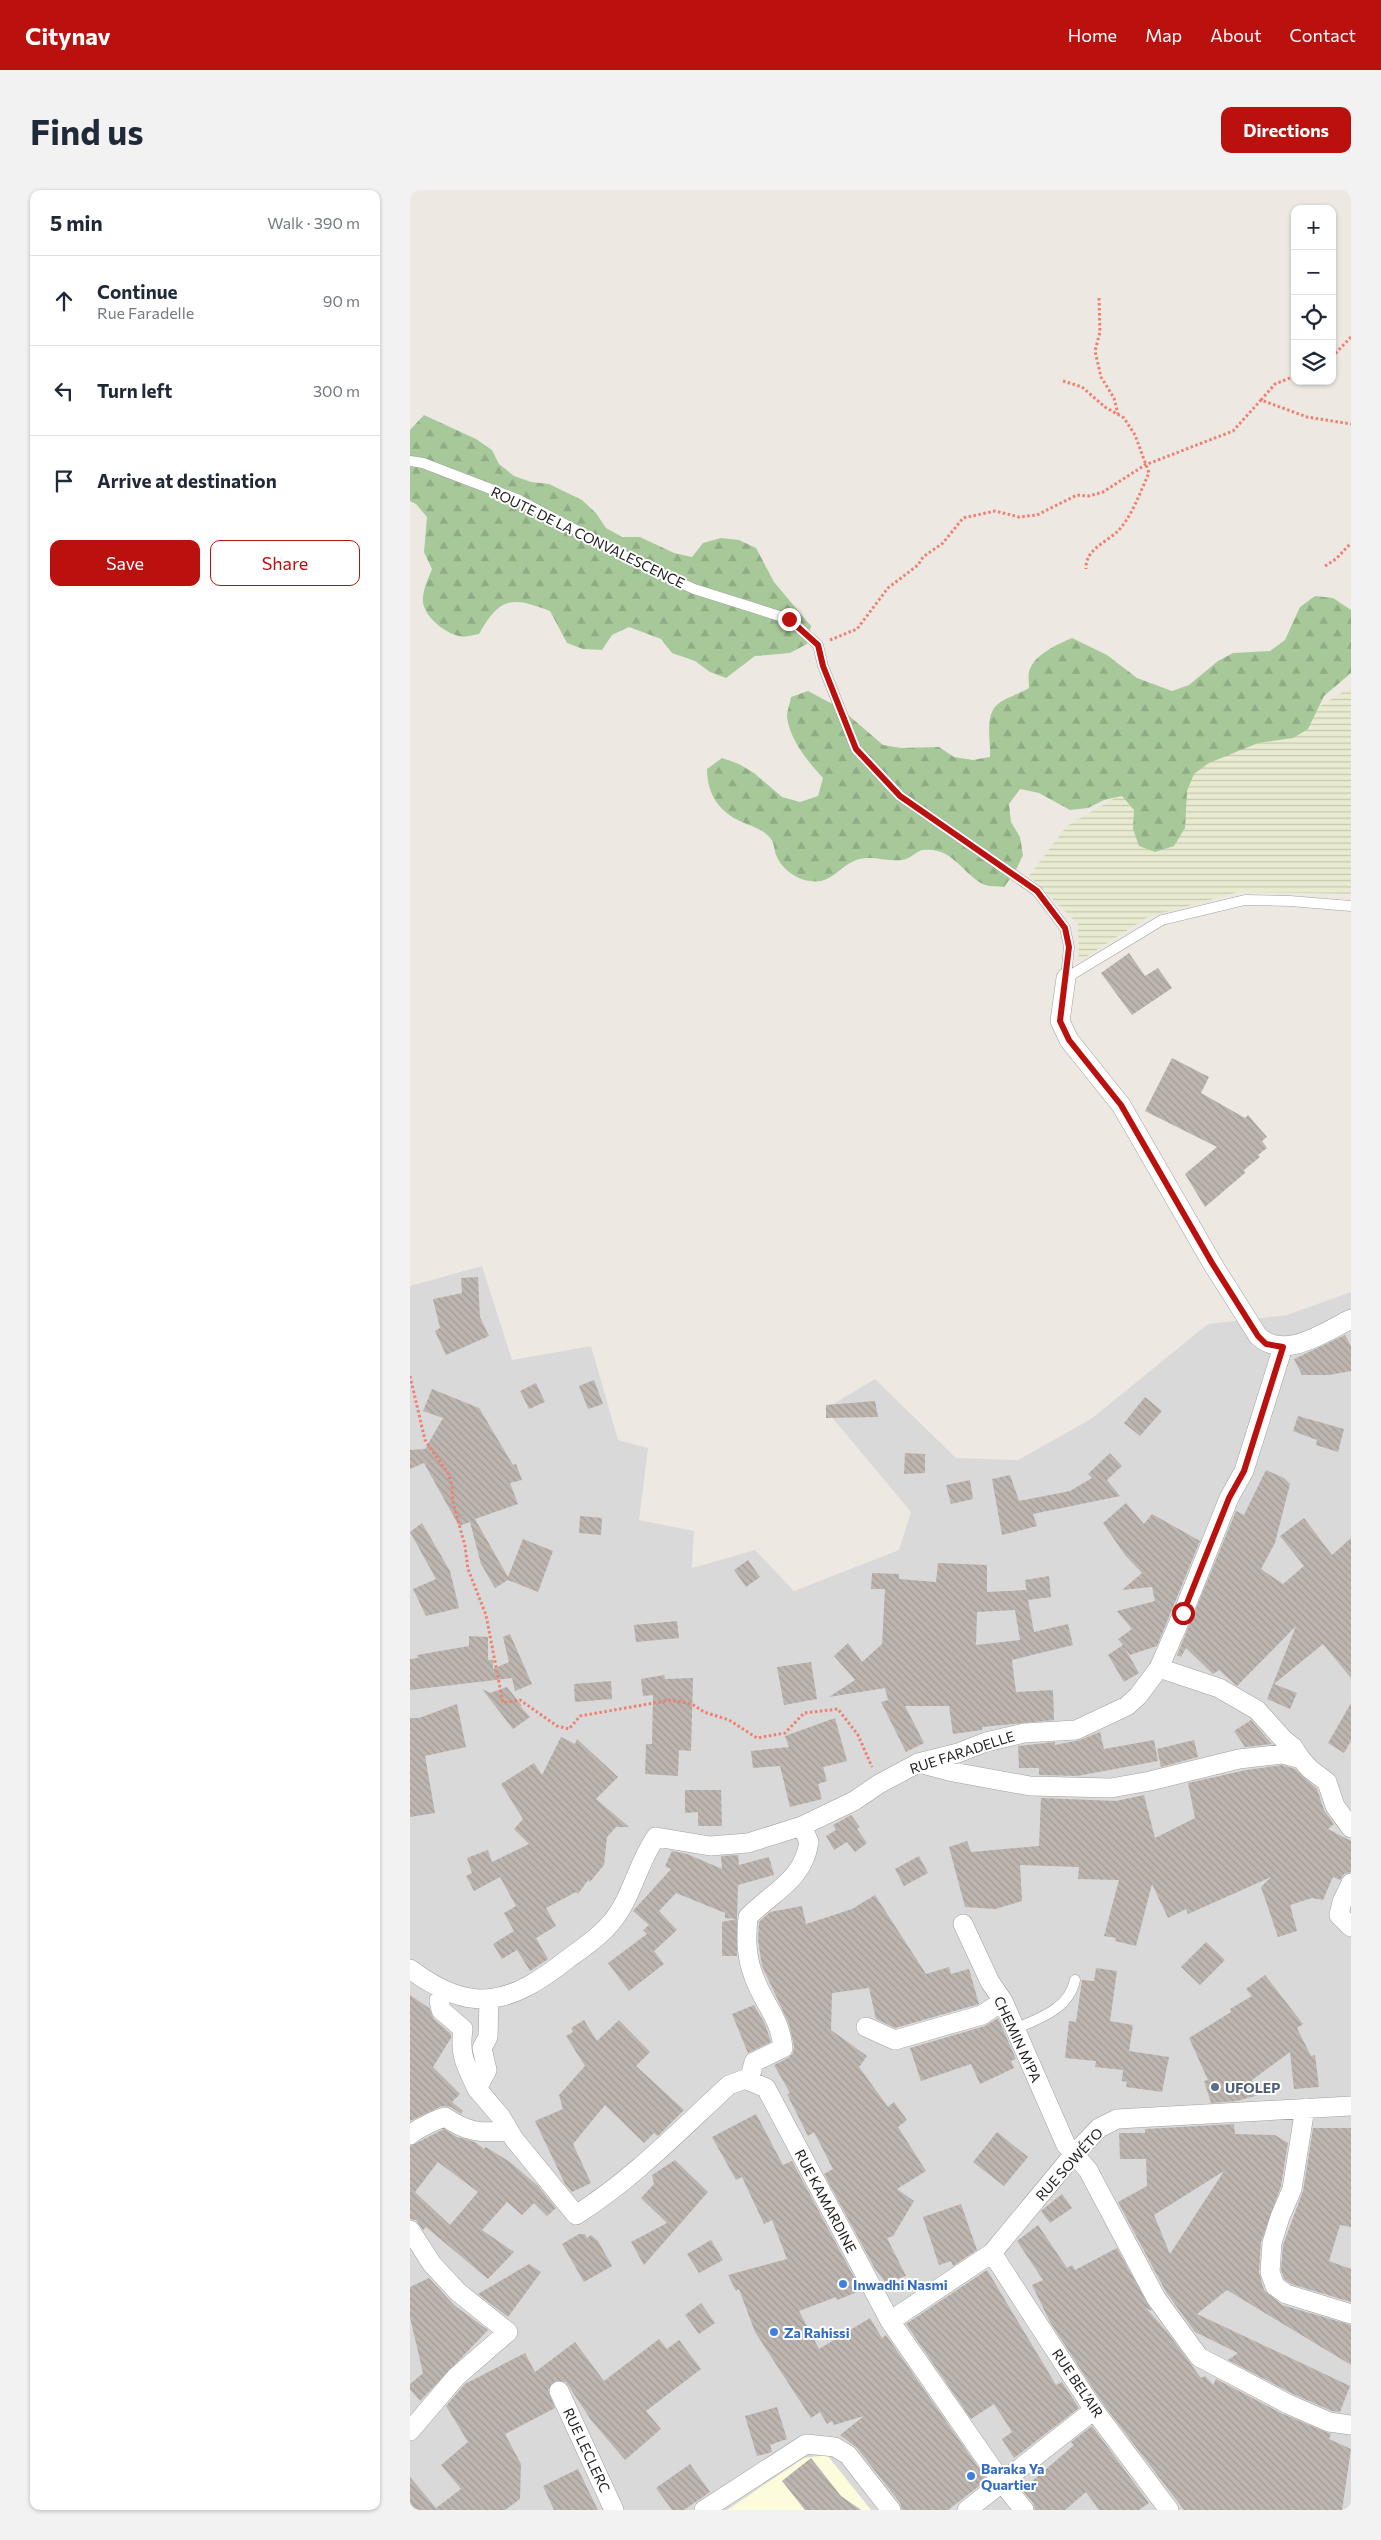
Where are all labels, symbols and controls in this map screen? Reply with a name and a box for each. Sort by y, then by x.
text: Citynav [25,21,111,50]
text: Home [1068,24,1117,46]
text: Map [1145,24,1182,46]
text: About [1210,24,1262,46]
text: Contact [1290,24,1356,46]
button: Directions [1221,107,1351,153]
text: Find us [30,109,144,152]
map controls [1291,205,1336,385]
button: + [1291,205,1336,250]
text: 5 min [50,210,103,235]
text: Walk · 390 m [267,213,360,232]
button: − [1291,250,1336,295]
text: Continue [97,280,177,303]
icon: ahead [50,287,78,315]
text: 90 m [323,291,360,310]
button: locate [1291,295,1336,340]
text: Rue Faradelle [97,303,194,322]
button: layers [1291,340,1336,385]
icon: left [50,377,78,405]
text: Turn left [97,379,172,402]
text: 300 m [313,381,360,400]
icon: arrive [50,467,78,495]
text: Arrive at destination [97,469,277,492]
street label: ROUTE DE LA CONVALESCENCE [488,483,688,591]
button: Save [50,540,200,586]
button: Share [210,540,360,586]
route end [778,608,801,631]
route start [1172,1602,1195,1625]
street label: RUE FARADELLE [907,1727,1017,1777]
street label: CHEMIN M'PA [991,1993,1045,2085]
place label: UFOLEP [1225,2079,1280,2096]
marker: UFOLEP [1209,2081,1221,2093]
street label: RUE SOWÉTO [1032,2124,1106,2204]
street label: RUE KAMARDINE [792,2146,860,2256]
place label: Inwadhi Nasmi [853,2276,948,2293]
marker: Inwadhi Nasmi [837,2278,849,2290]
place label: Za Rahissi [784,2324,850,2341]
marker: Za Rahissi [768,2326,780,2338]
street label: RUE BEL’AIR [1049,2345,1107,2421]
street label: RUE LECLERC [560,2405,614,2495]
place label: Baraka Ya Quartier [981,2460,1044,2493]
marker: Baraka Ya Quartier [965,2470,977,2482]

